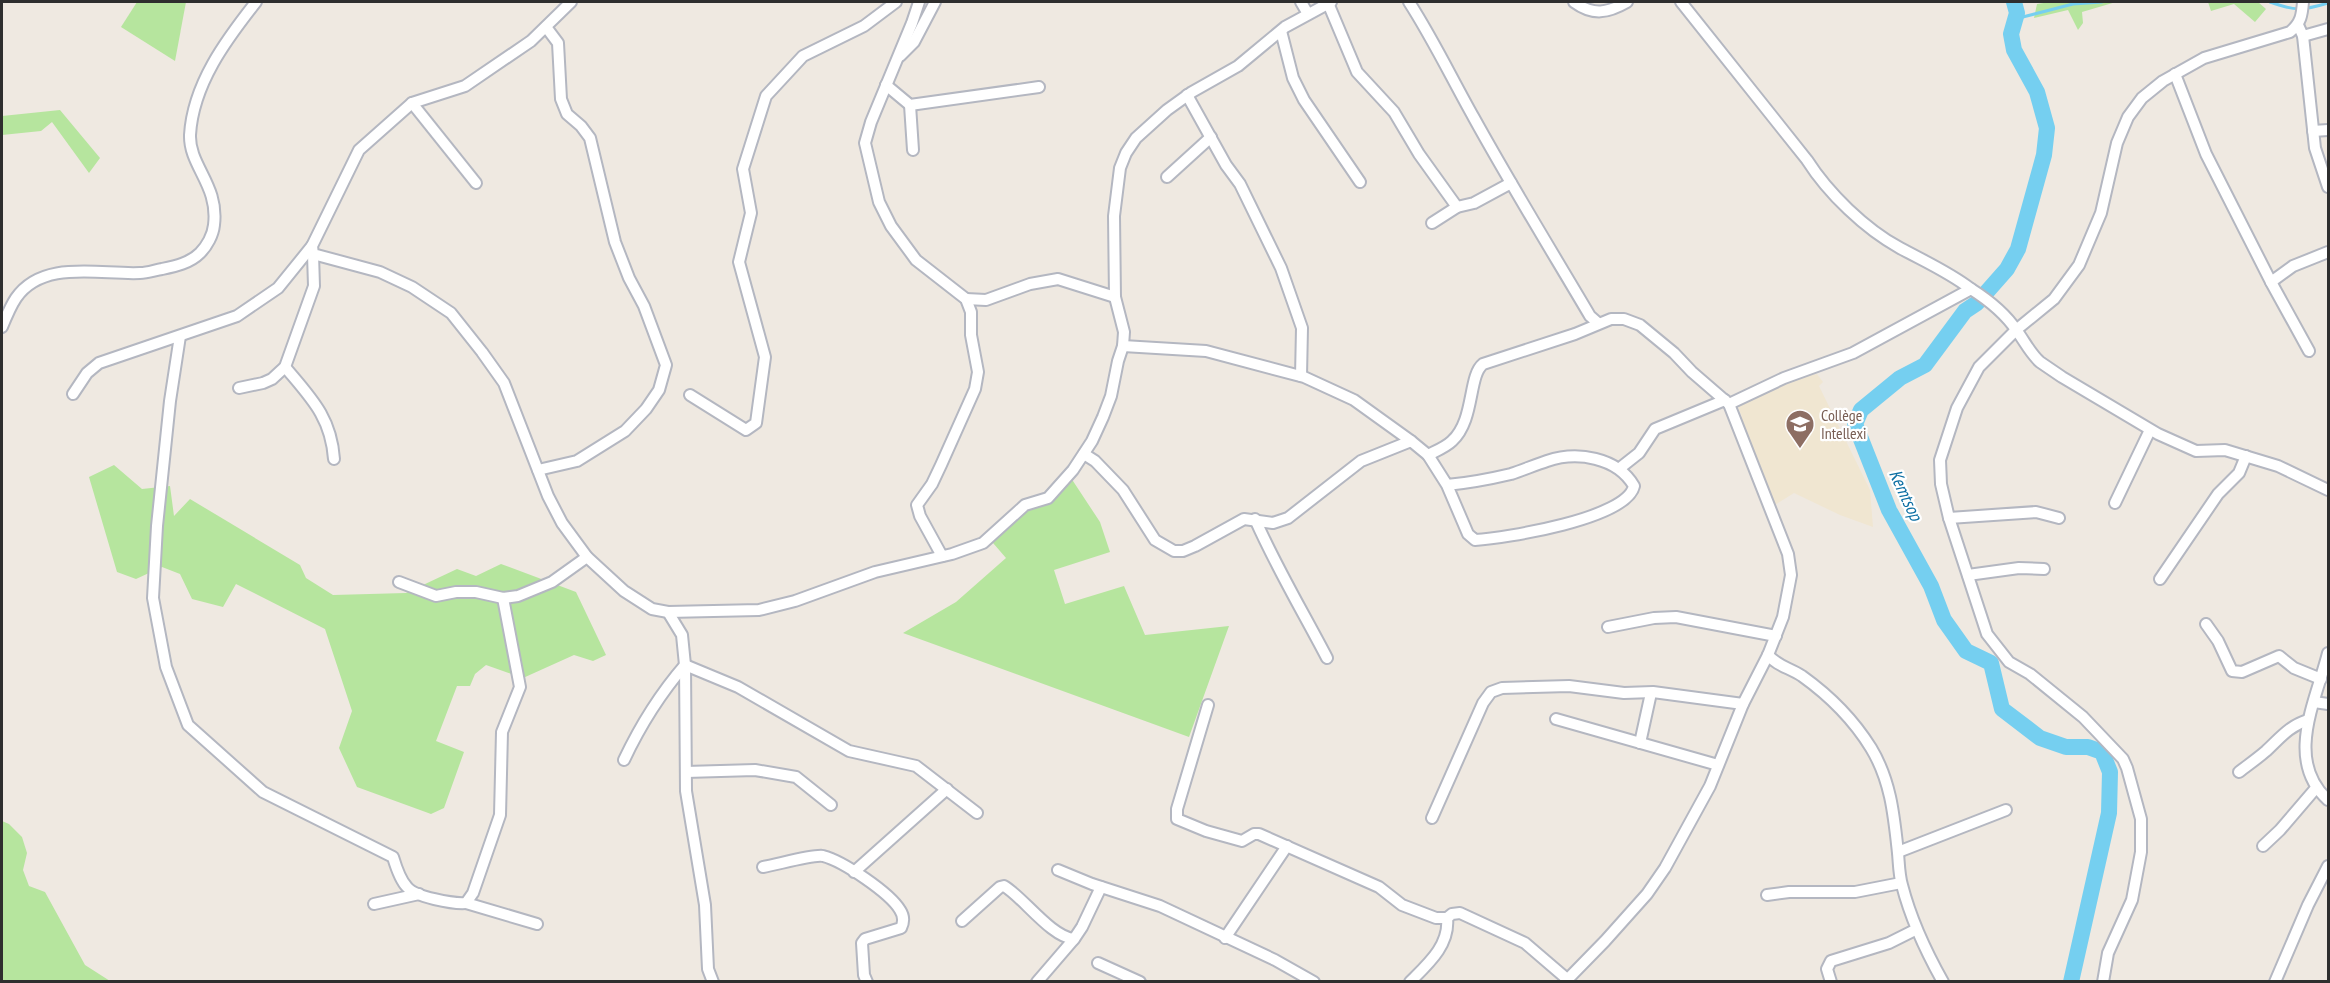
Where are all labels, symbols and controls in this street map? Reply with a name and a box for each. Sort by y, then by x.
place label: Collège Intellexi [1821,405,1866,443]
school or university icon: Collège Intellexi [1784,408,1816,450]
water label: Kemtsop [1884,466,1928,525]

